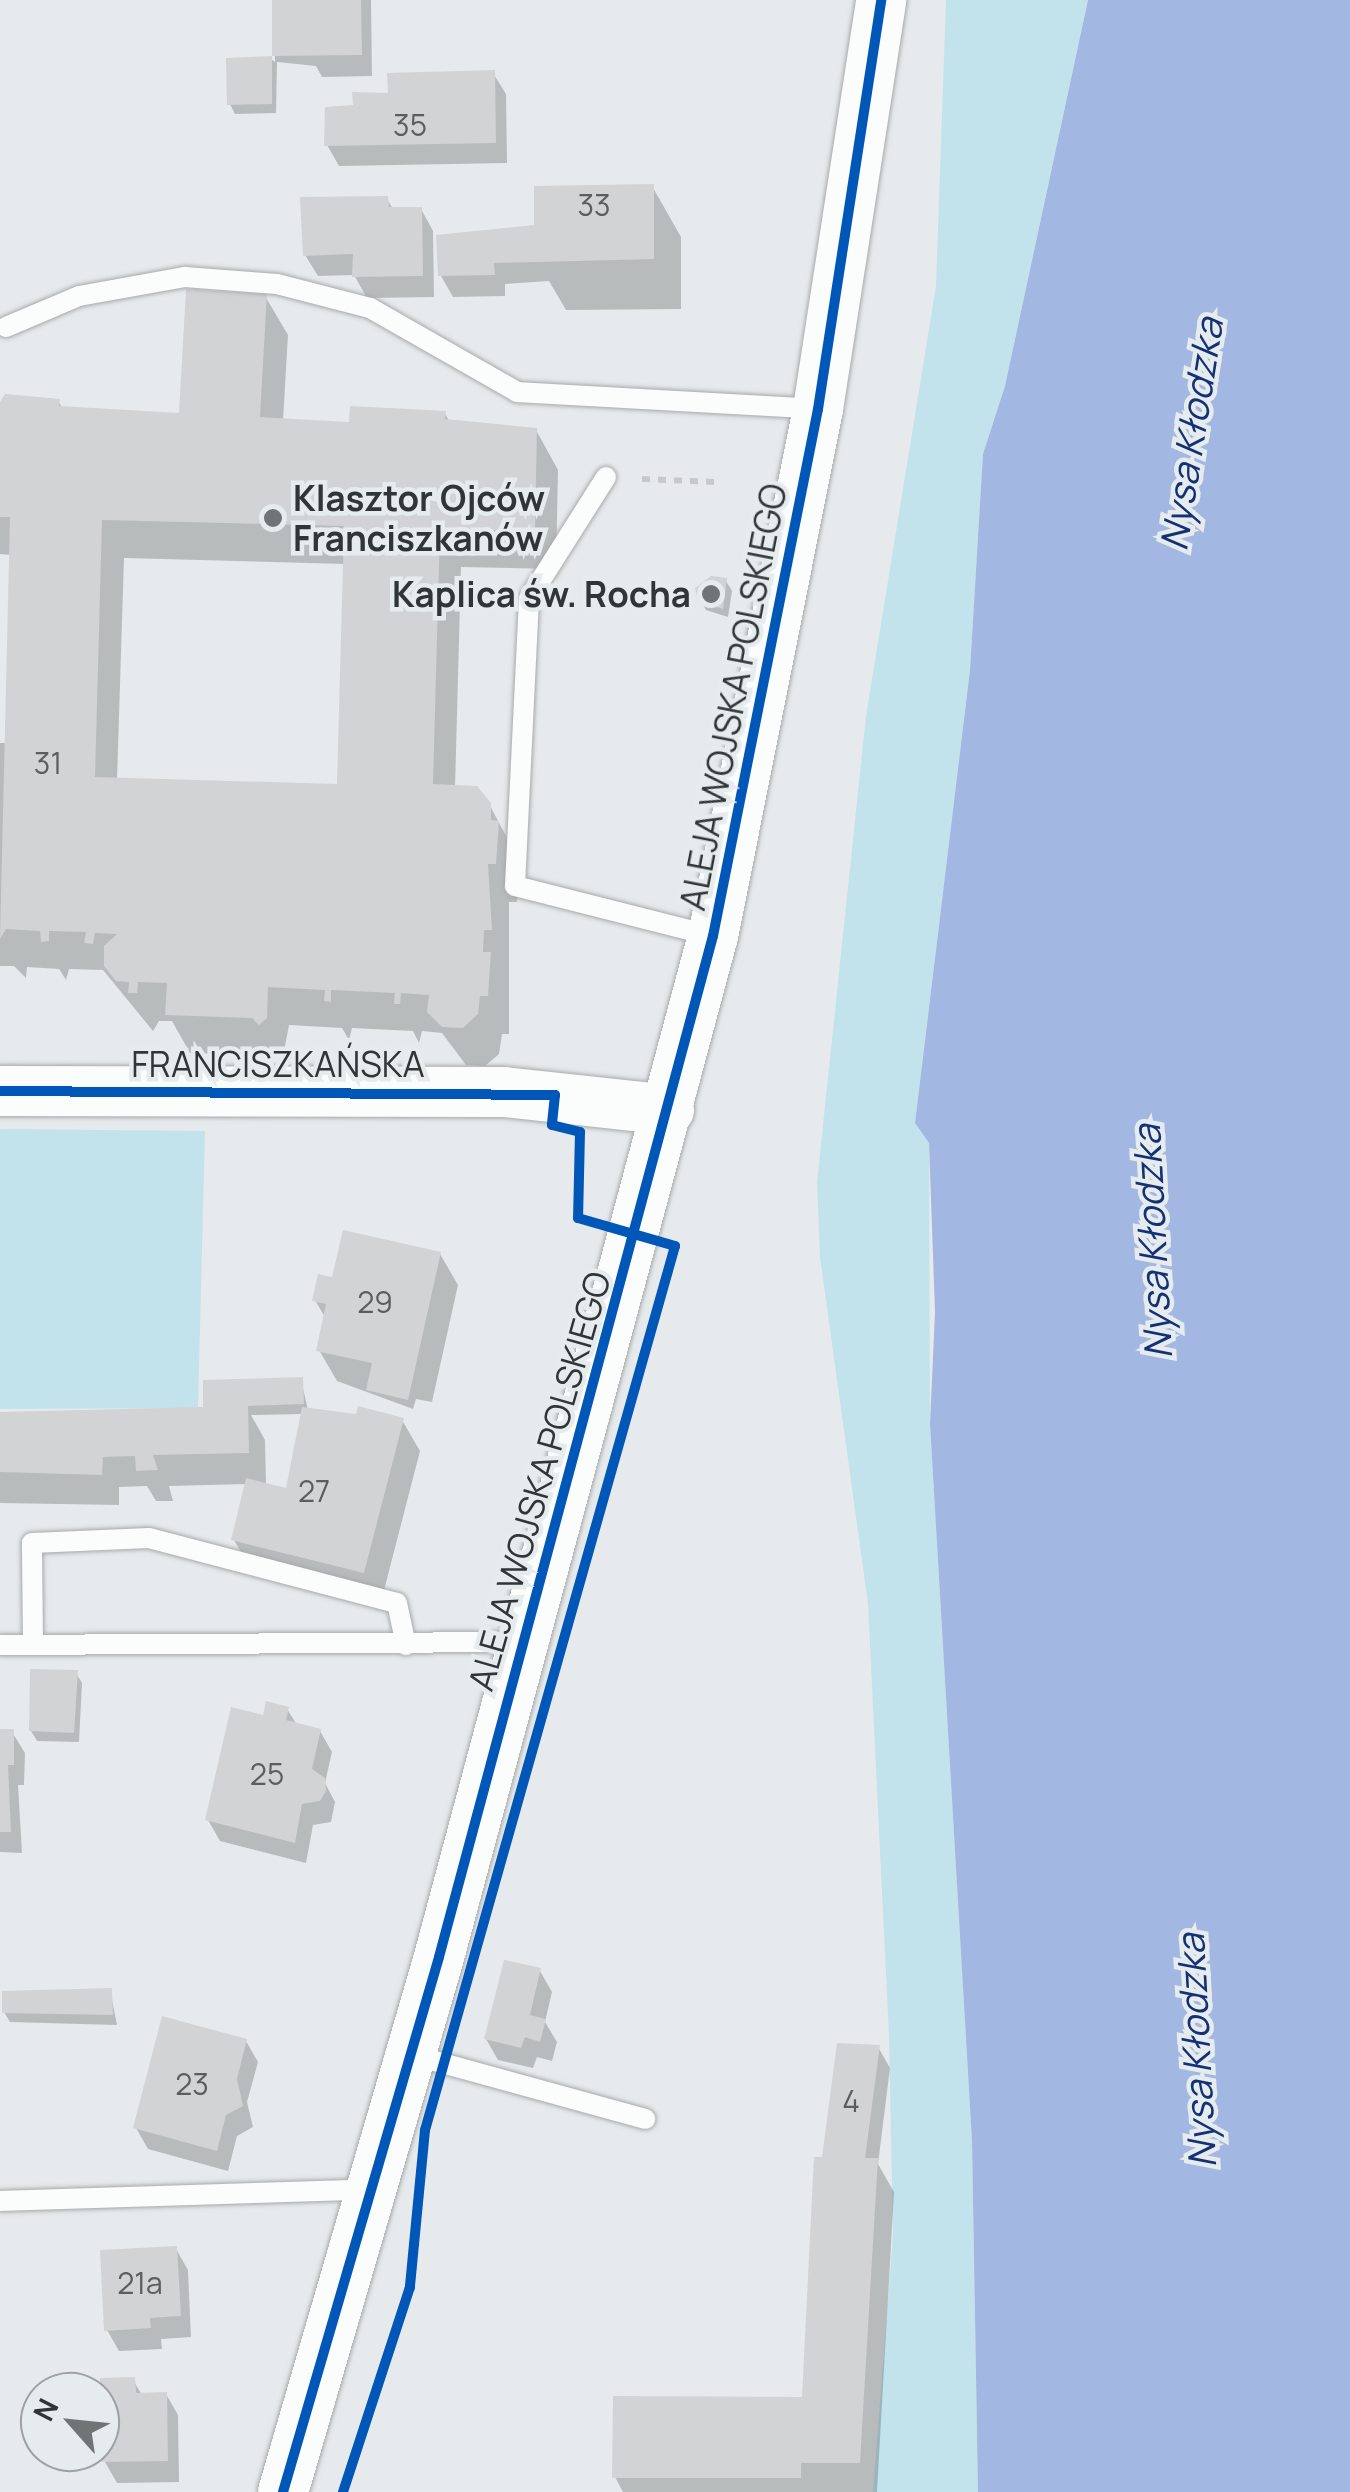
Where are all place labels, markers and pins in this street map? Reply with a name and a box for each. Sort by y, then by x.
place label: Klasztor Ojców Franciszkanów [293,477,545,559]
marker: Klasztor Ojców Franciszkanów [262,507,284,529]
place label: Kaplica św. Rocha [392,573,691,615]
marker: Kaplica św. Rocha [700,583,722,605]

